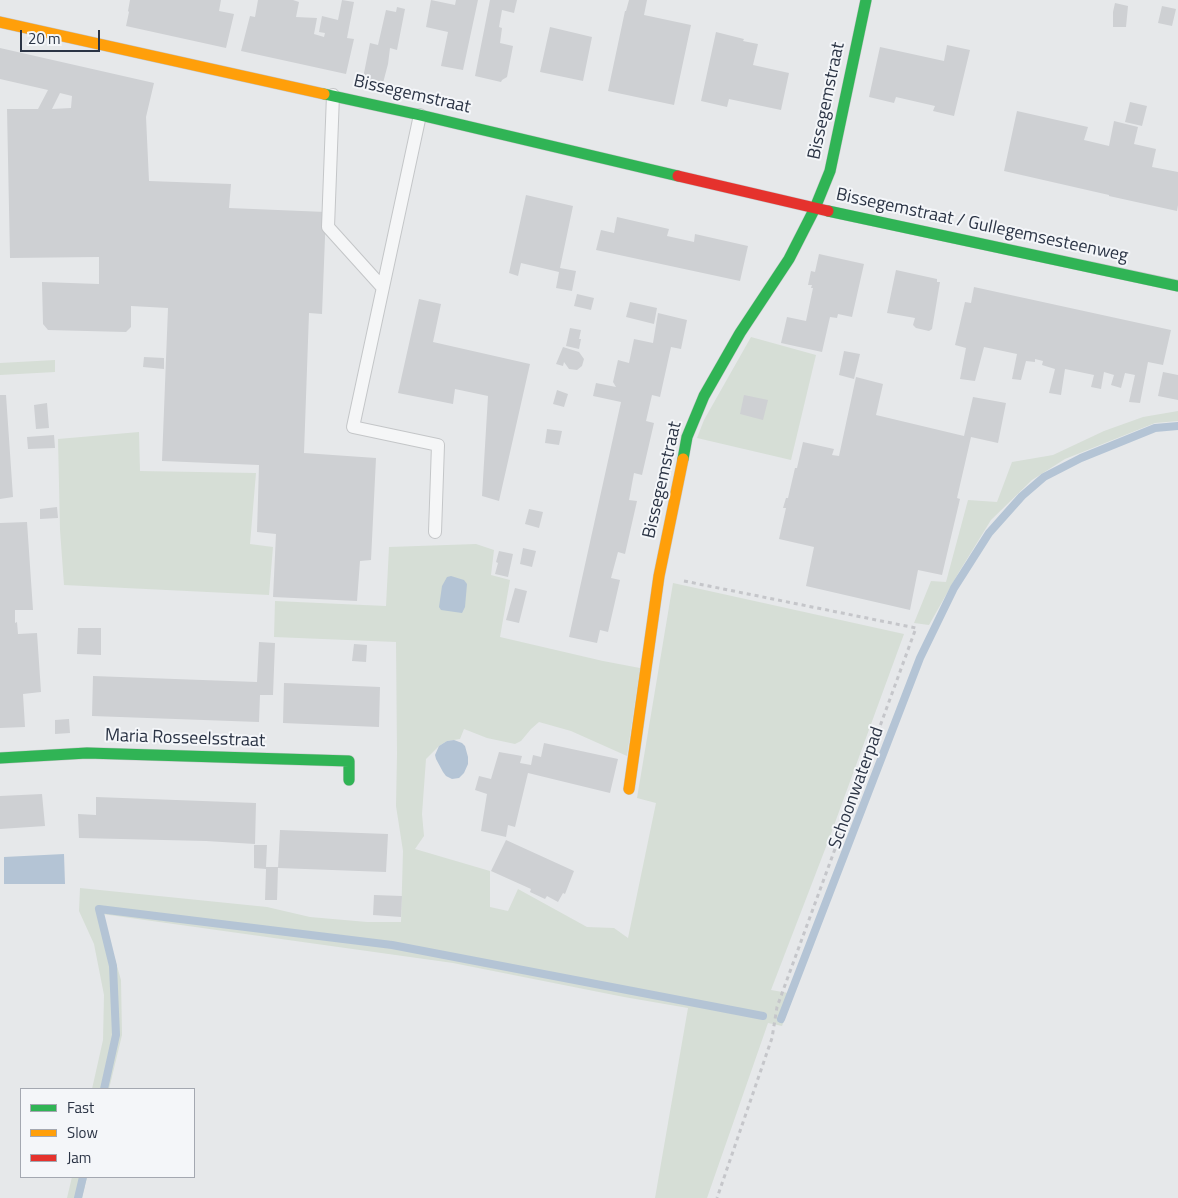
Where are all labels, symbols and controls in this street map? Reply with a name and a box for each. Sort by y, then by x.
scale bar [22,20,102,52]
text: 20 m [28,27,61,50]
street label: Bissegemstraat [804,40,850,162]
street label: Bissegemstraat [351,71,473,119]
street label: Bissegemstraat / Gullegemsesteenweg [834,184,1130,268]
street label: Bissegemstraat [639,419,687,541]
street label: Schoonwaterpad [825,724,889,852]
street label: Maria Rosseelsstraat [104,725,266,753]
legend [20,1088,195,1178]
text: Fast [67,1096,94,1119]
text: Slow [67,1121,98,1144]
text: Jam [67,1146,91,1169]

